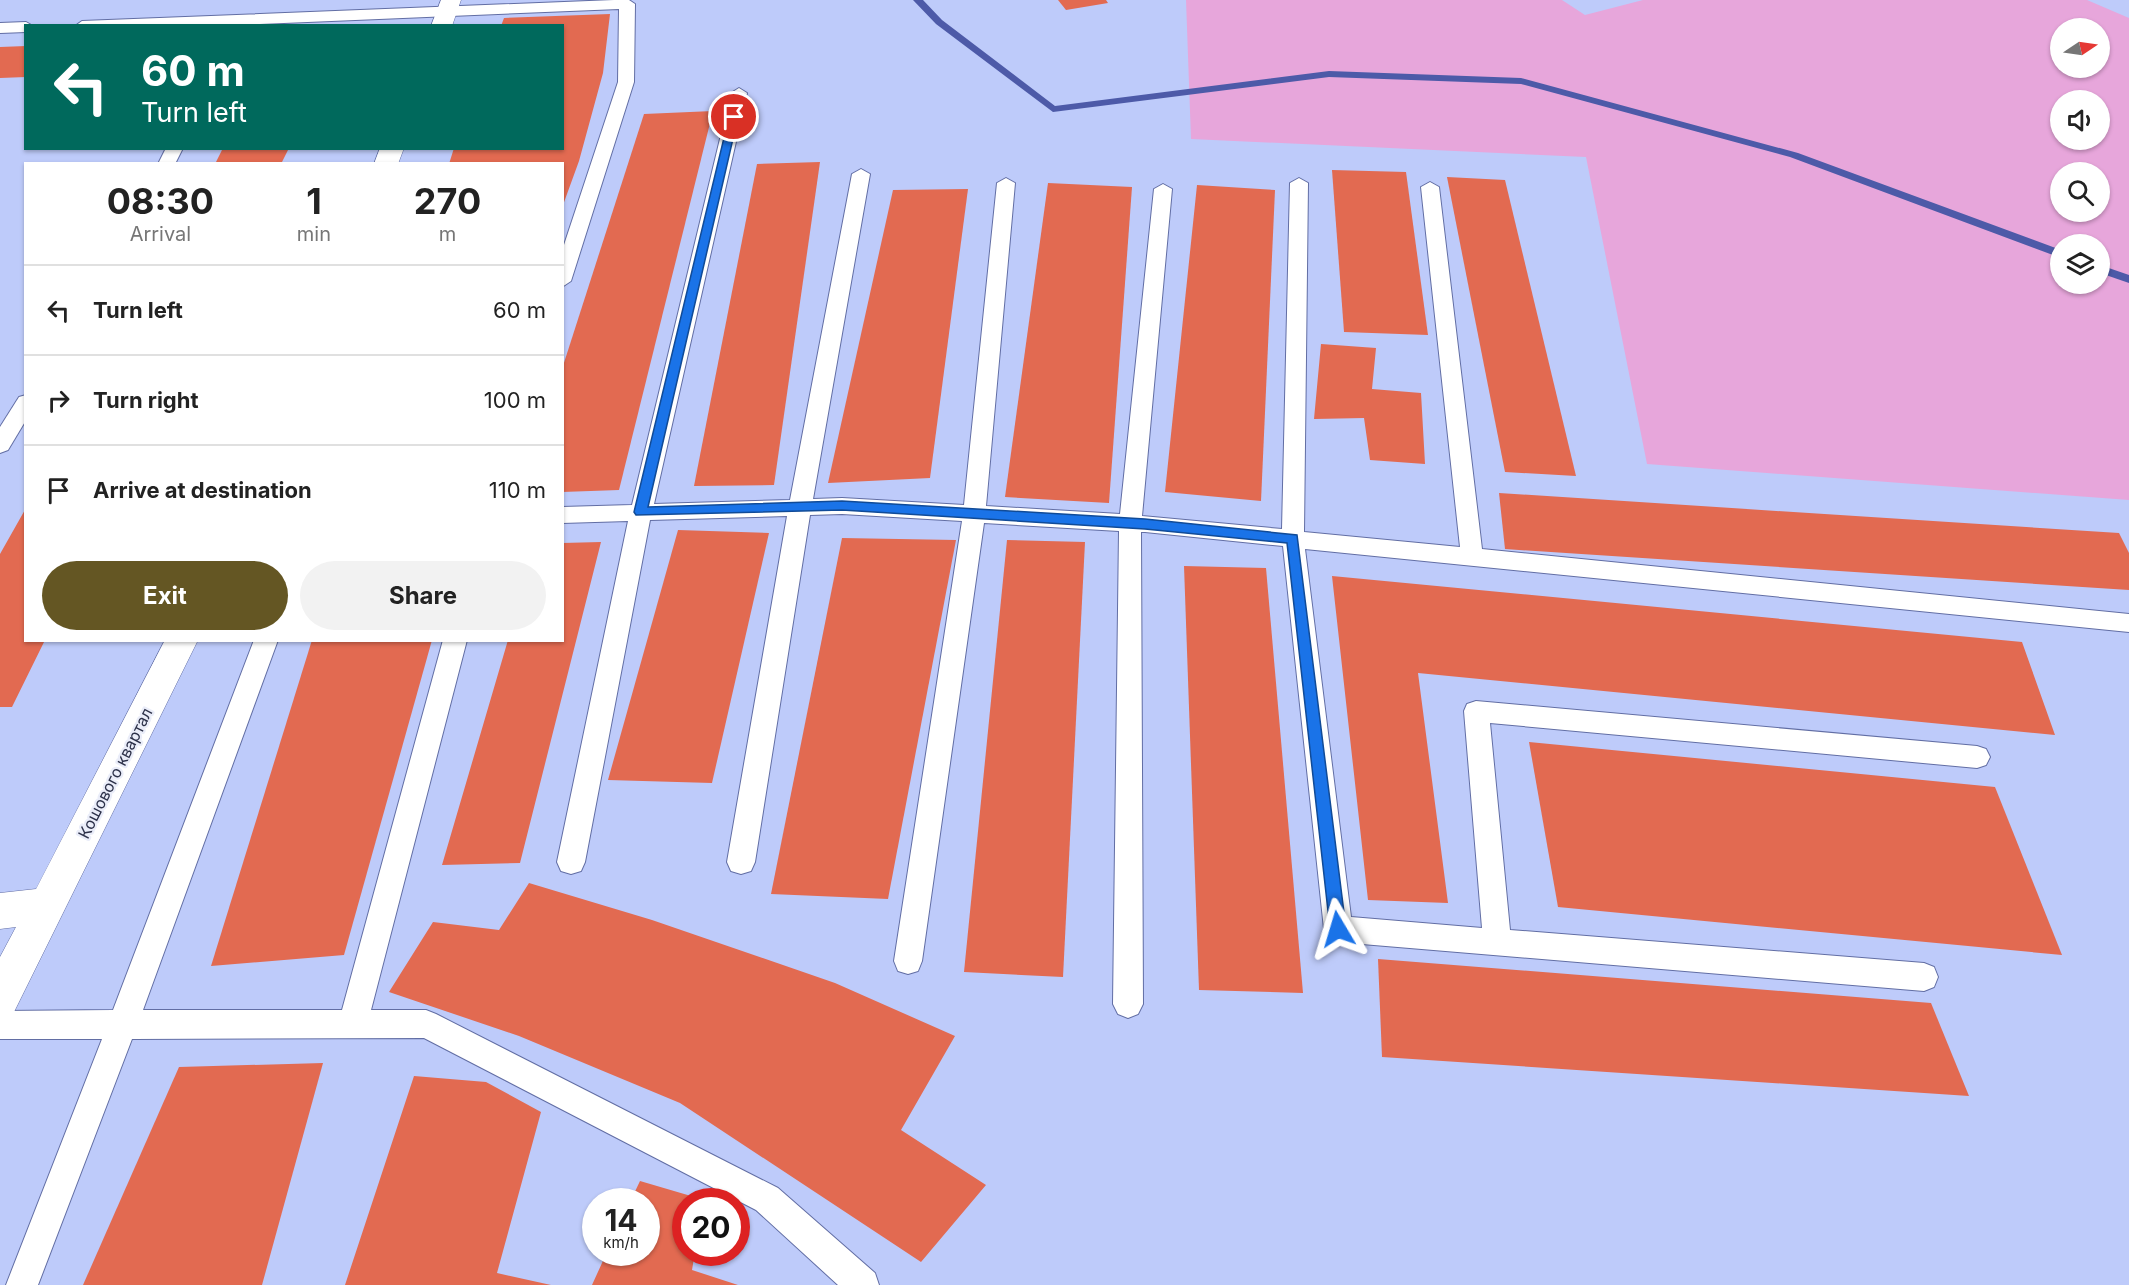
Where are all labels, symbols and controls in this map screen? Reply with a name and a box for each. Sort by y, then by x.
north arrow [2050,18,2110,78]
map controls [2050,18,2110,294]
text: 60 m [141,45,245,96]
icon: left [42,48,120,126]
button: sound [2050,90,2110,150]
pin [708,91,759,142]
text: Turn left [141,96,247,129]
icon: arrive [717,100,750,133]
button: search [2050,162,2110,222]
text: 08:30 [107,179,214,223]
text: 1 [306,179,322,223]
text: 270 [414,179,481,223]
text: Arrival [130,222,191,246]
text: min [297,222,331,246]
text: m [439,222,456,246]
button: layers [2050,234,2110,294]
icon: left [42,294,75,327]
text: Turn left [93,297,183,323]
text: 60 m [493,297,546,323]
icon: right [42,384,75,417]
text: Turn right [93,387,199,413]
text: 100 m [484,387,546,413]
icon: arrive [42,474,75,507]
text: Arrive at destination [93,477,312,503]
text: 110 m [489,477,546,503]
button: Exit [42,561,288,630]
button: Share [300,561,546,630]
street label: Кошового квартал [73,704,157,842]
position arrow [1306,897,1370,961]
speed limit sign: 20 [672,1188,750,1266]
text: 14 [604,1202,638,1238]
text: km/h [603,1233,639,1252]

